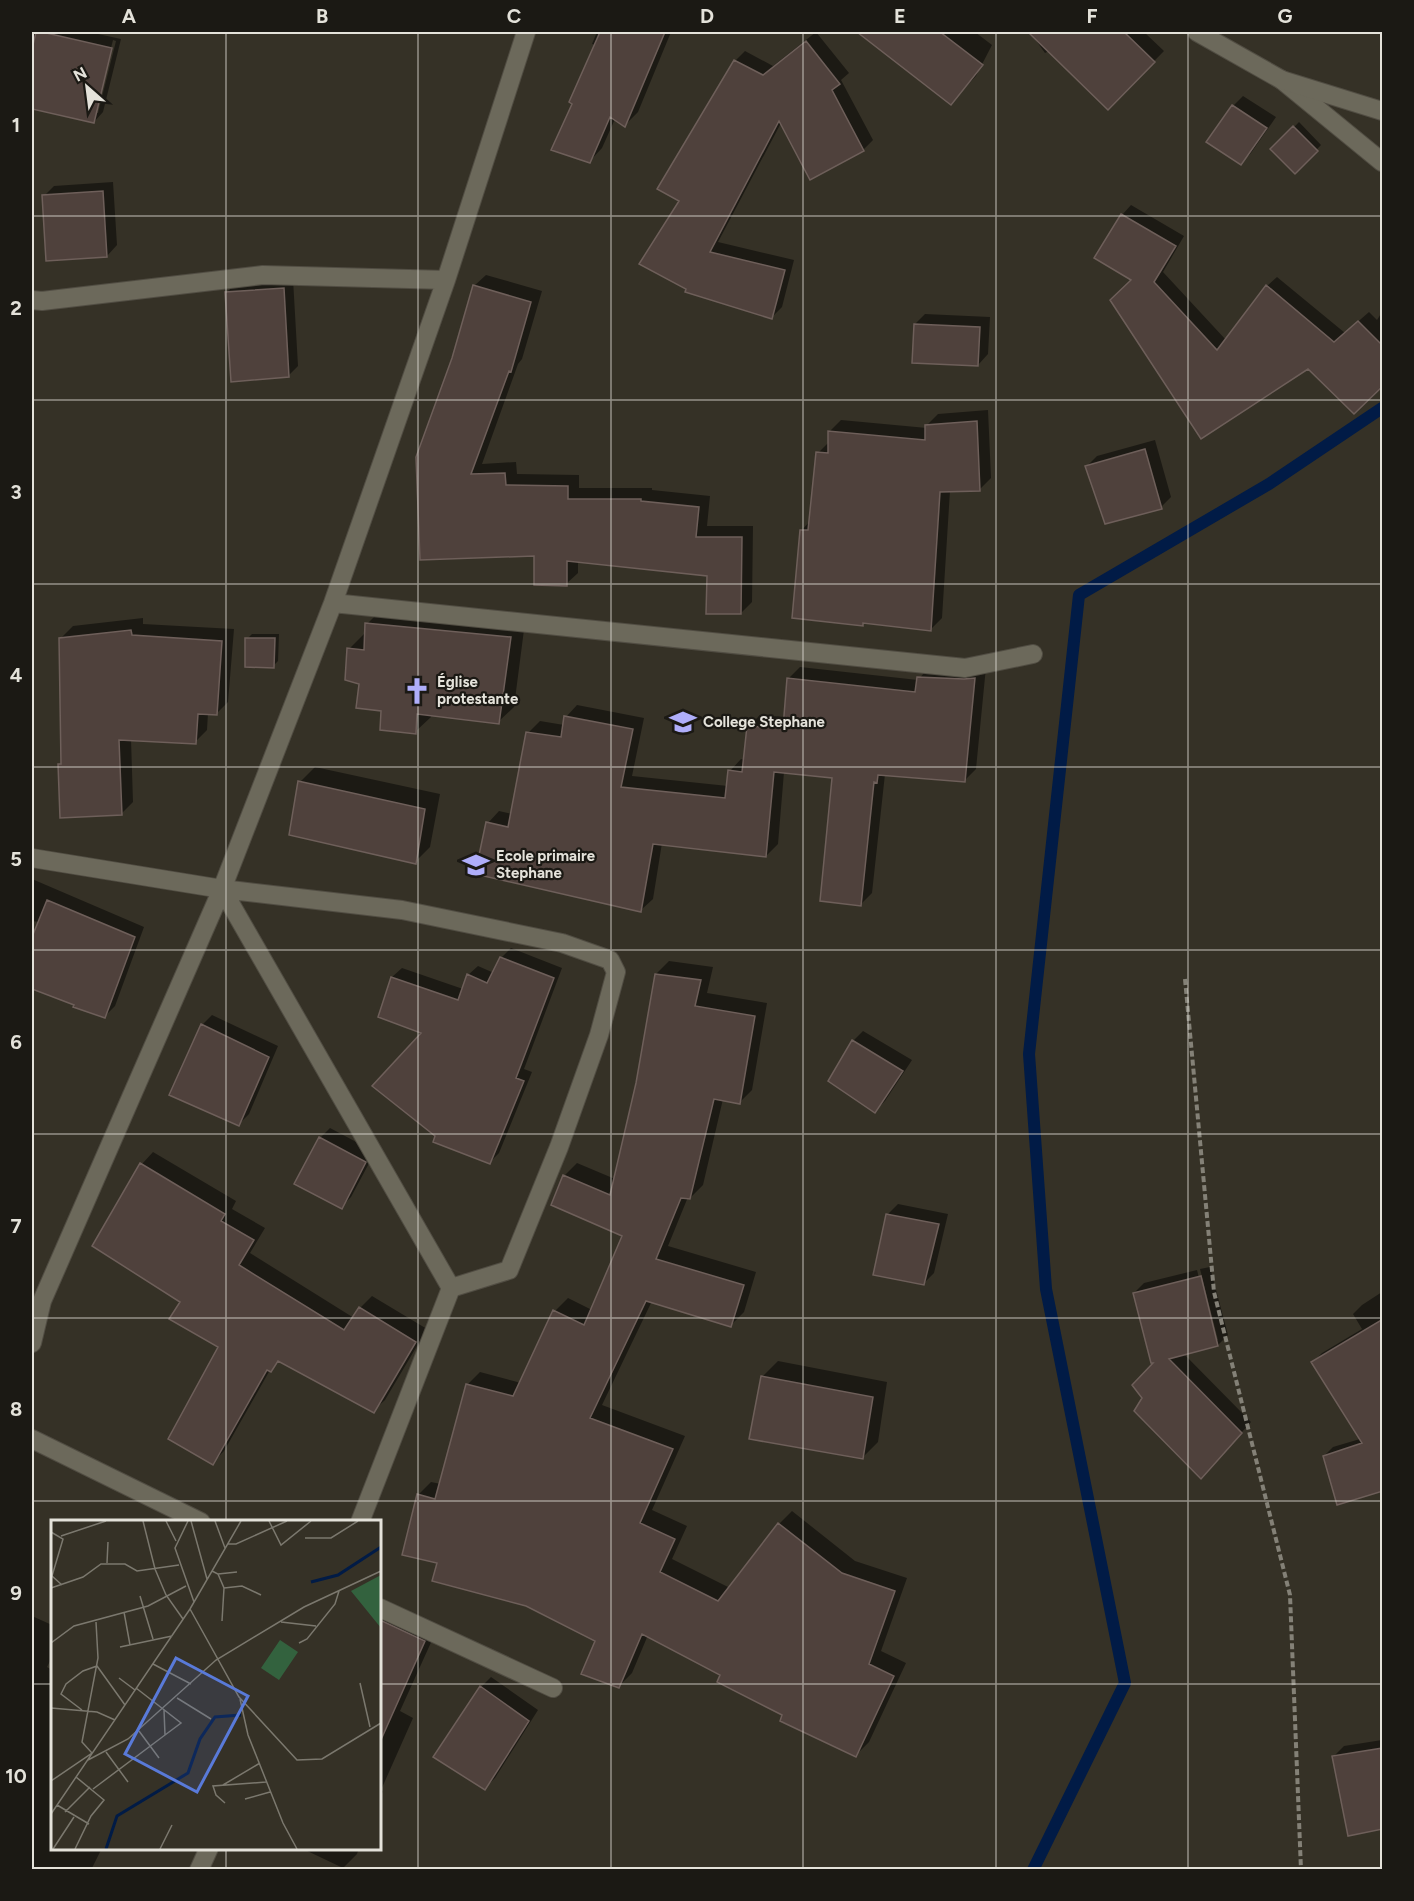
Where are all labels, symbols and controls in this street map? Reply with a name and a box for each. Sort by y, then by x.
text: A [122,4,137,28]
text: B [316,4,328,28]
text: C [507,4,521,28]
text: D [700,4,714,28]
text: E [894,4,906,28]
text: F [1086,4,1098,28]
text: G [1278,4,1293,28]
north arrow [57,57,117,117]
text: N [70,63,90,85]
text: 1 [12,113,20,137]
text: 2 [10,296,22,320]
text: 3 [10,480,22,504]
text: 4 [10,663,23,687]
place label: Église protestante [437,673,519,708]
church icon: Église protestante [402,676,432,706]
school or university icon: College Stephane [668,707,698,737]
place label: College Stephane [703,713,826,731]
text: 5 [10,847,22,871]
place label: Ecole primaire Stephane [496,847,596,882]
school or university icon: Ecole primaire Stephane [461,850,491,880]
text: 6 [10,1030,22,1054]
text: 7 [10,1214,22,1238]
text: 8 [10,1397,22,1421]
inset map [51,1520,381,1850]
text: 9 [10,1581,22,1605]
text: 10 [5,1764,27,1788]

